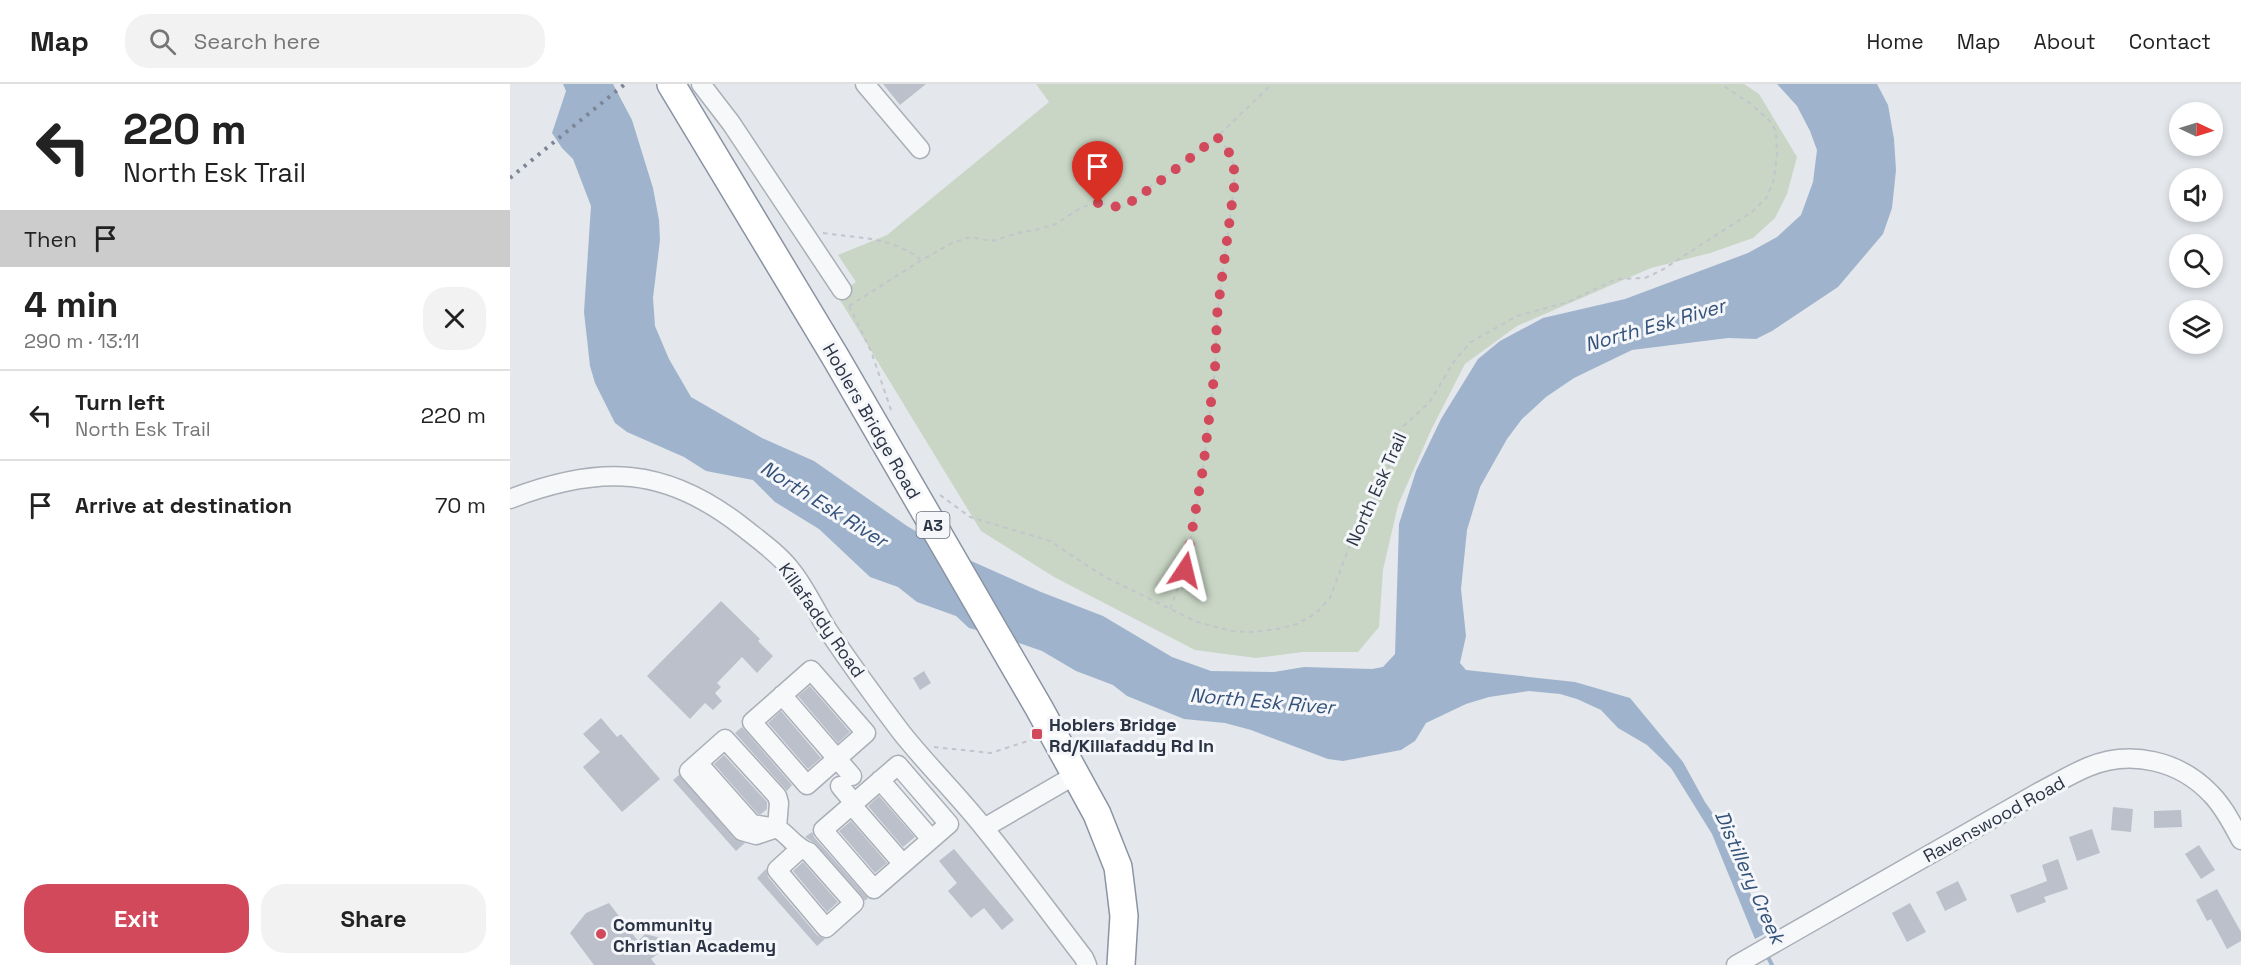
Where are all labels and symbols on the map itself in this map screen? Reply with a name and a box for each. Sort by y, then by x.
north arrow [2169,102,2223,156]
pin [1072,141,1123,203]
water label: North Esk River [1582,292,1731,357]
street label: Hoblers Bridge Road [818,339,926,503]
street label: North Esk Trail [1341,429,1411,549]
water label: North Esk River [756,455,894,555]
road number: A3 [916,512,950,538]
position arrow [1153,538,1217,602]
street label: Killafaddy Road [774,558,870,682]
water label: North Esk River [1189,682,1338,720]
place label: Hoblers Bridge Rd/Killafaddy Rd In [1049,713,1214,757]
marker: Hoblers Bridge Rd/Killafaddy Rd In [1030,727,1044,741]
street label: Ravenswood Road [1919,771,2069,867]
water label: Distillery Creek [1709,806,1792,950]
place label: Community Christian Academy [613,913,776,957]
marker: Community Christian Academy [594,927,608,941]

